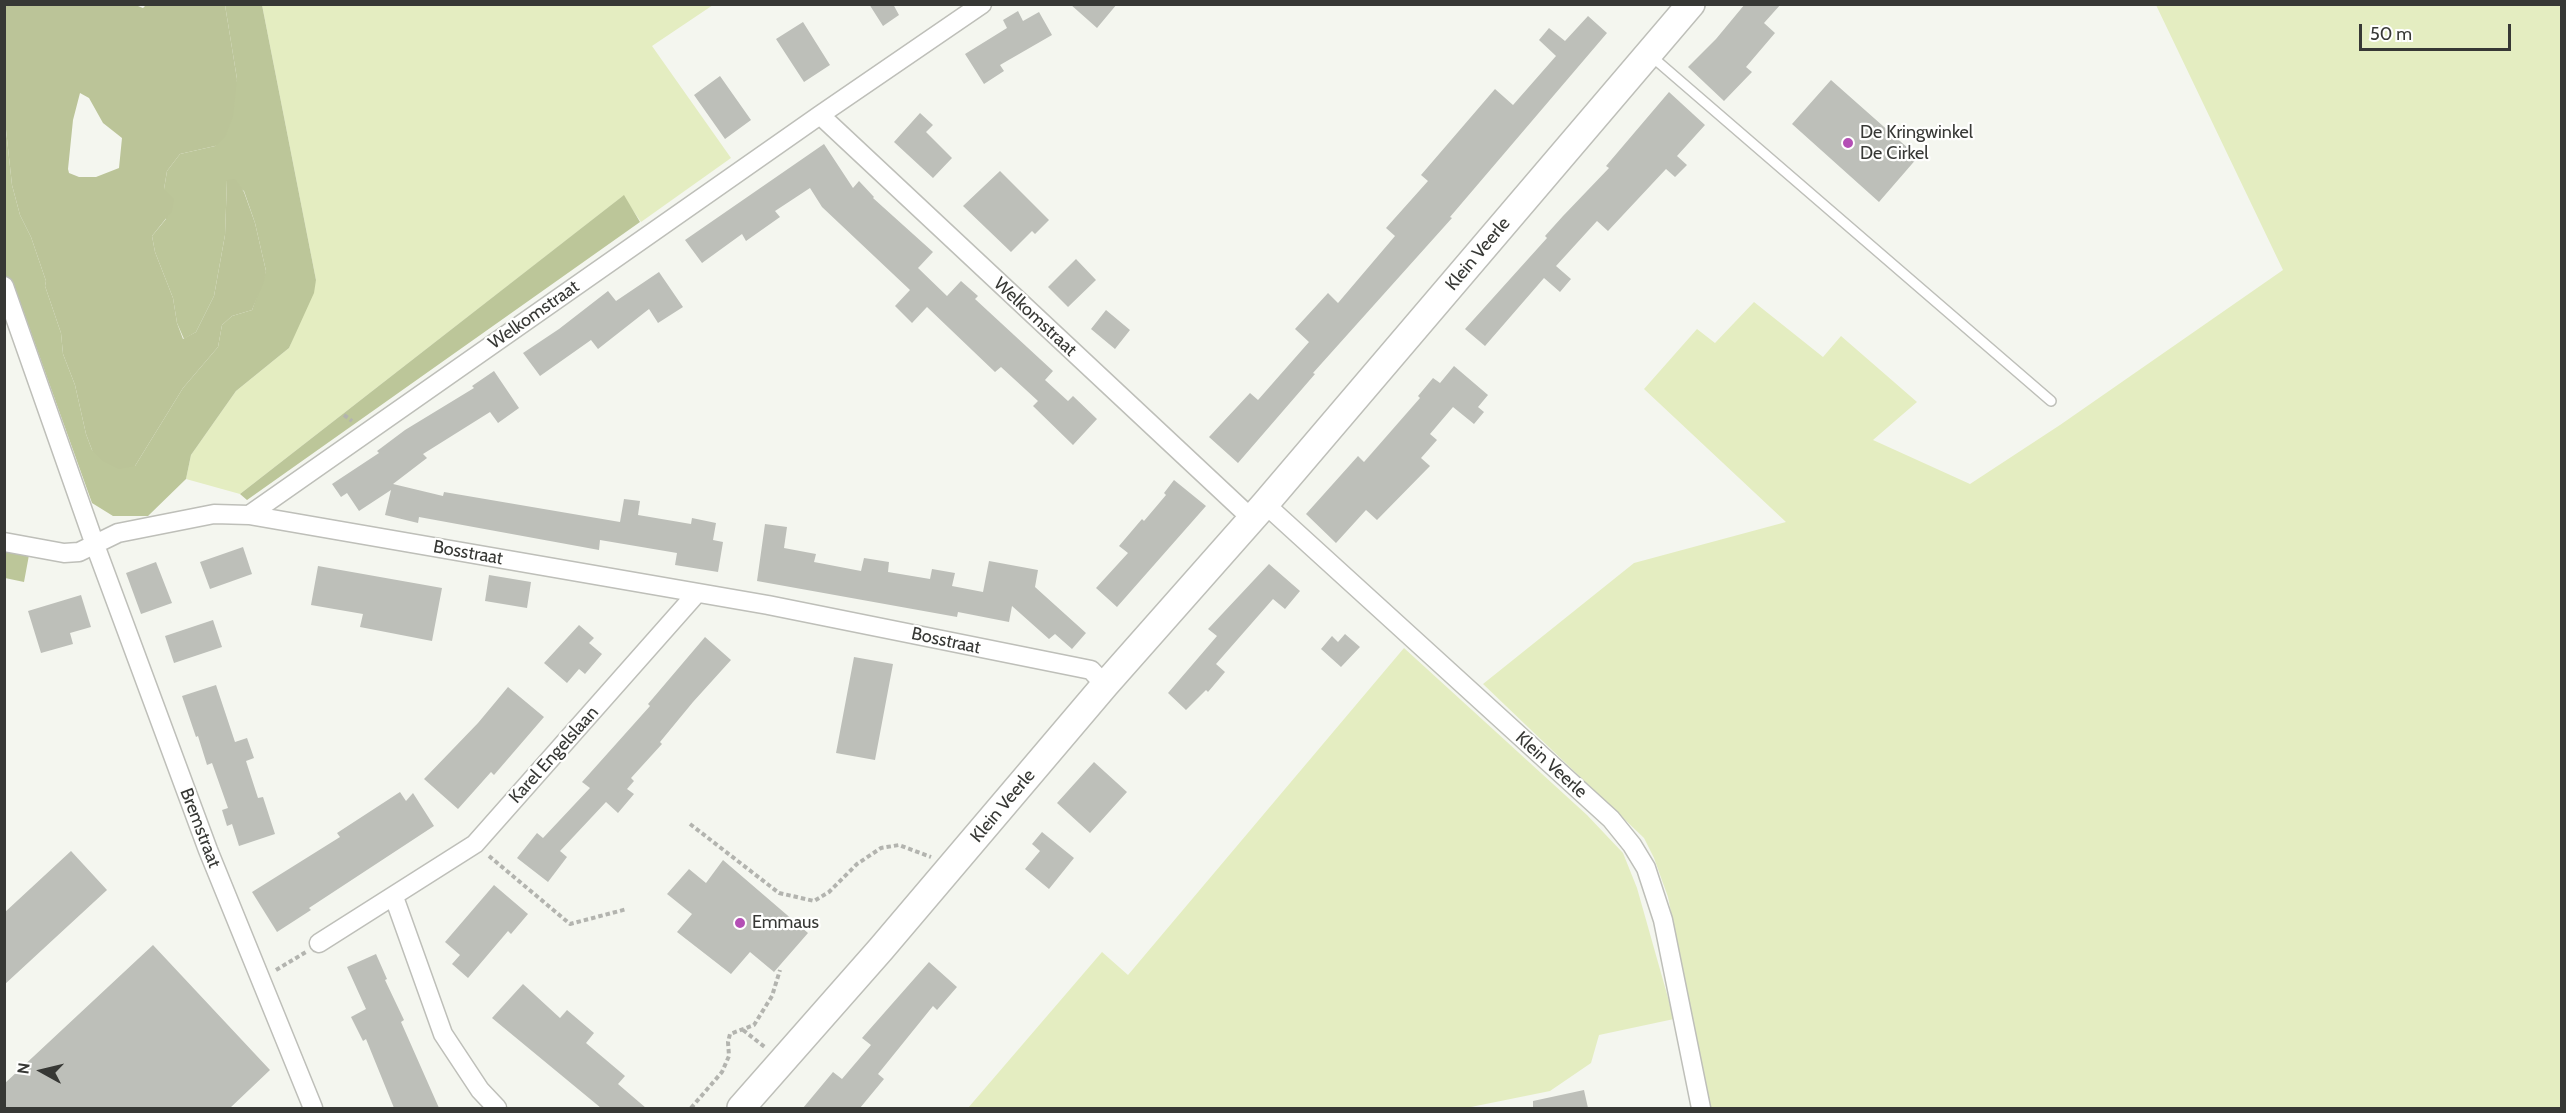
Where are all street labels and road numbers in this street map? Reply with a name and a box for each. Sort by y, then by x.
street label: Klein Veerle [1441,213,1515,295]
street label: Welkomstraat [989,273,1081,361]
street label: Welkomstraat [485,276,583,354]
street label: Bosstraat [431,536,505,570]
street label: Bosstraat [909,623,983,659]
street label: Karel Engelslaan [505,702,603,808]
street label: Klein Veerle [1511,727,1591,803]
street label: Klein Veerle [966,765,1040,847]
street label: Bremstraat [175,785,225,871]

